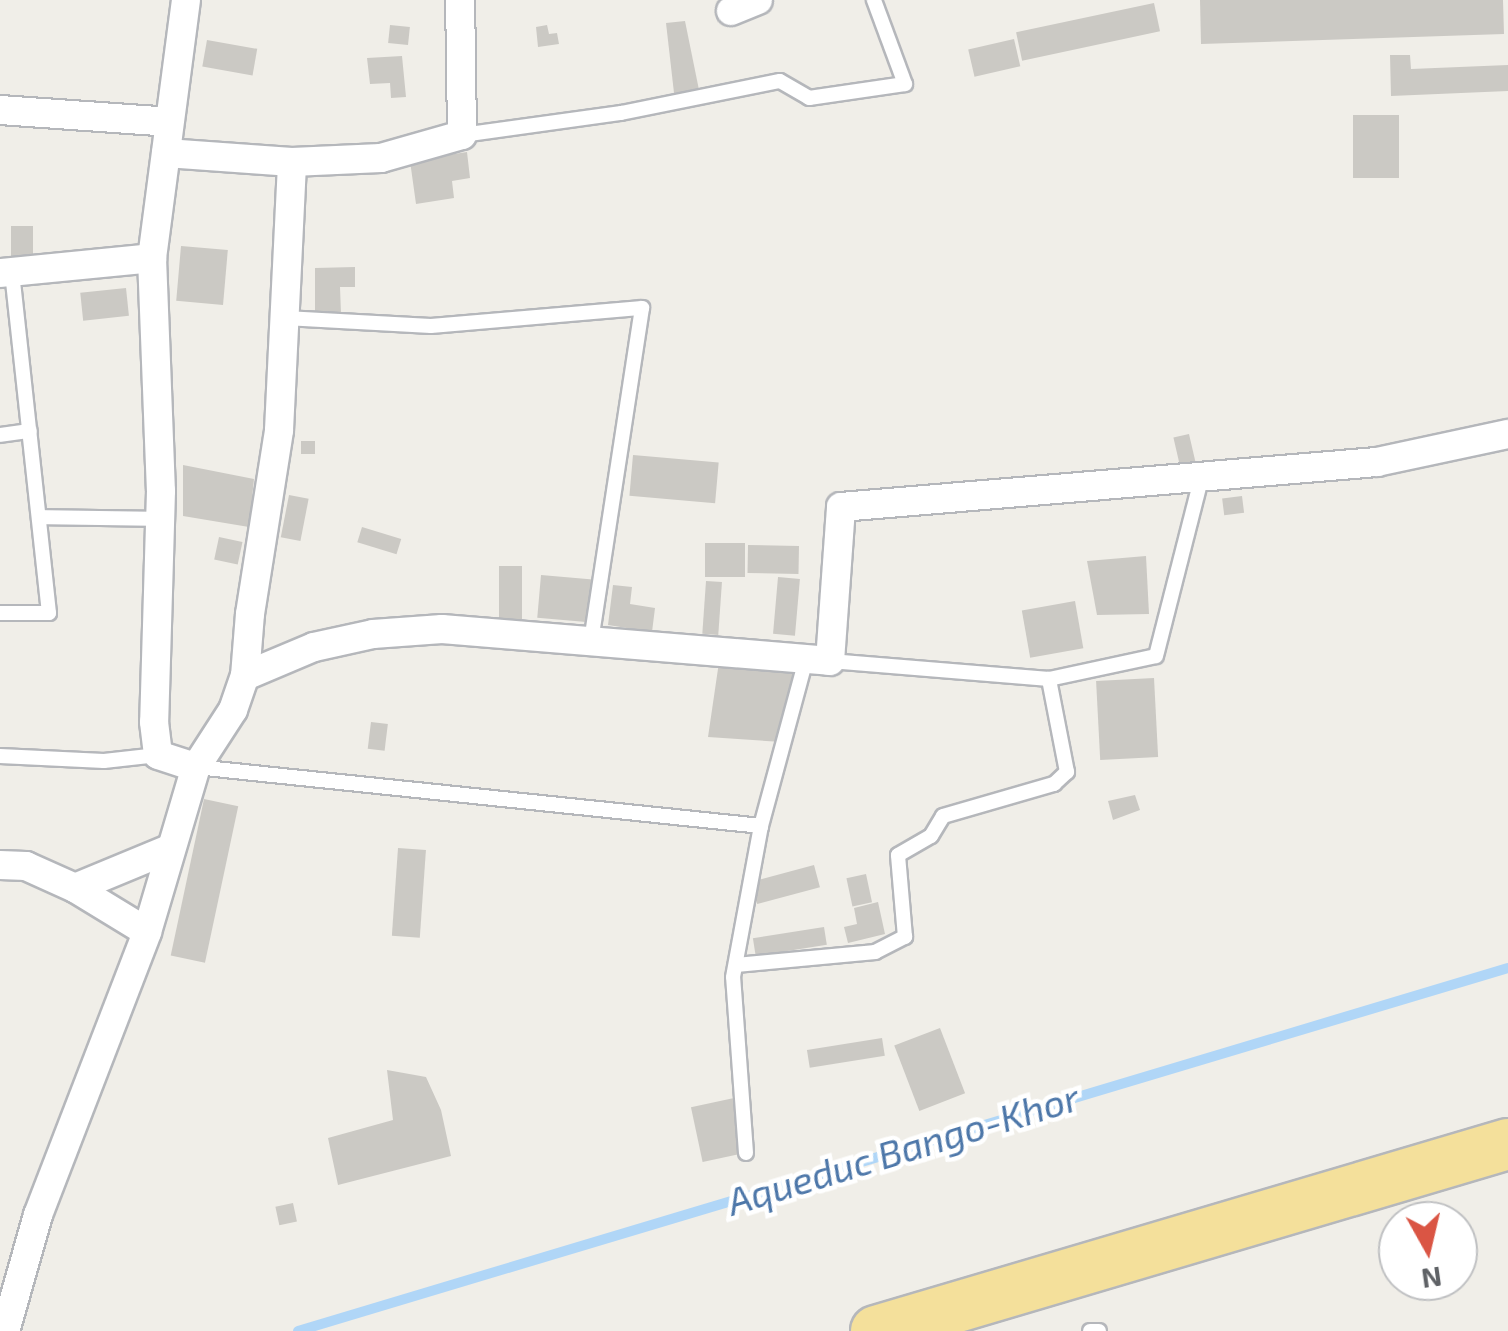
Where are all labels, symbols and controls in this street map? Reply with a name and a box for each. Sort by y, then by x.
water label: Aqueduc Bango-Khor [721,1074,1085,1224]
north arrow [1378,1201,1478,1301]
text: N [1420,1260,1444,1297]

